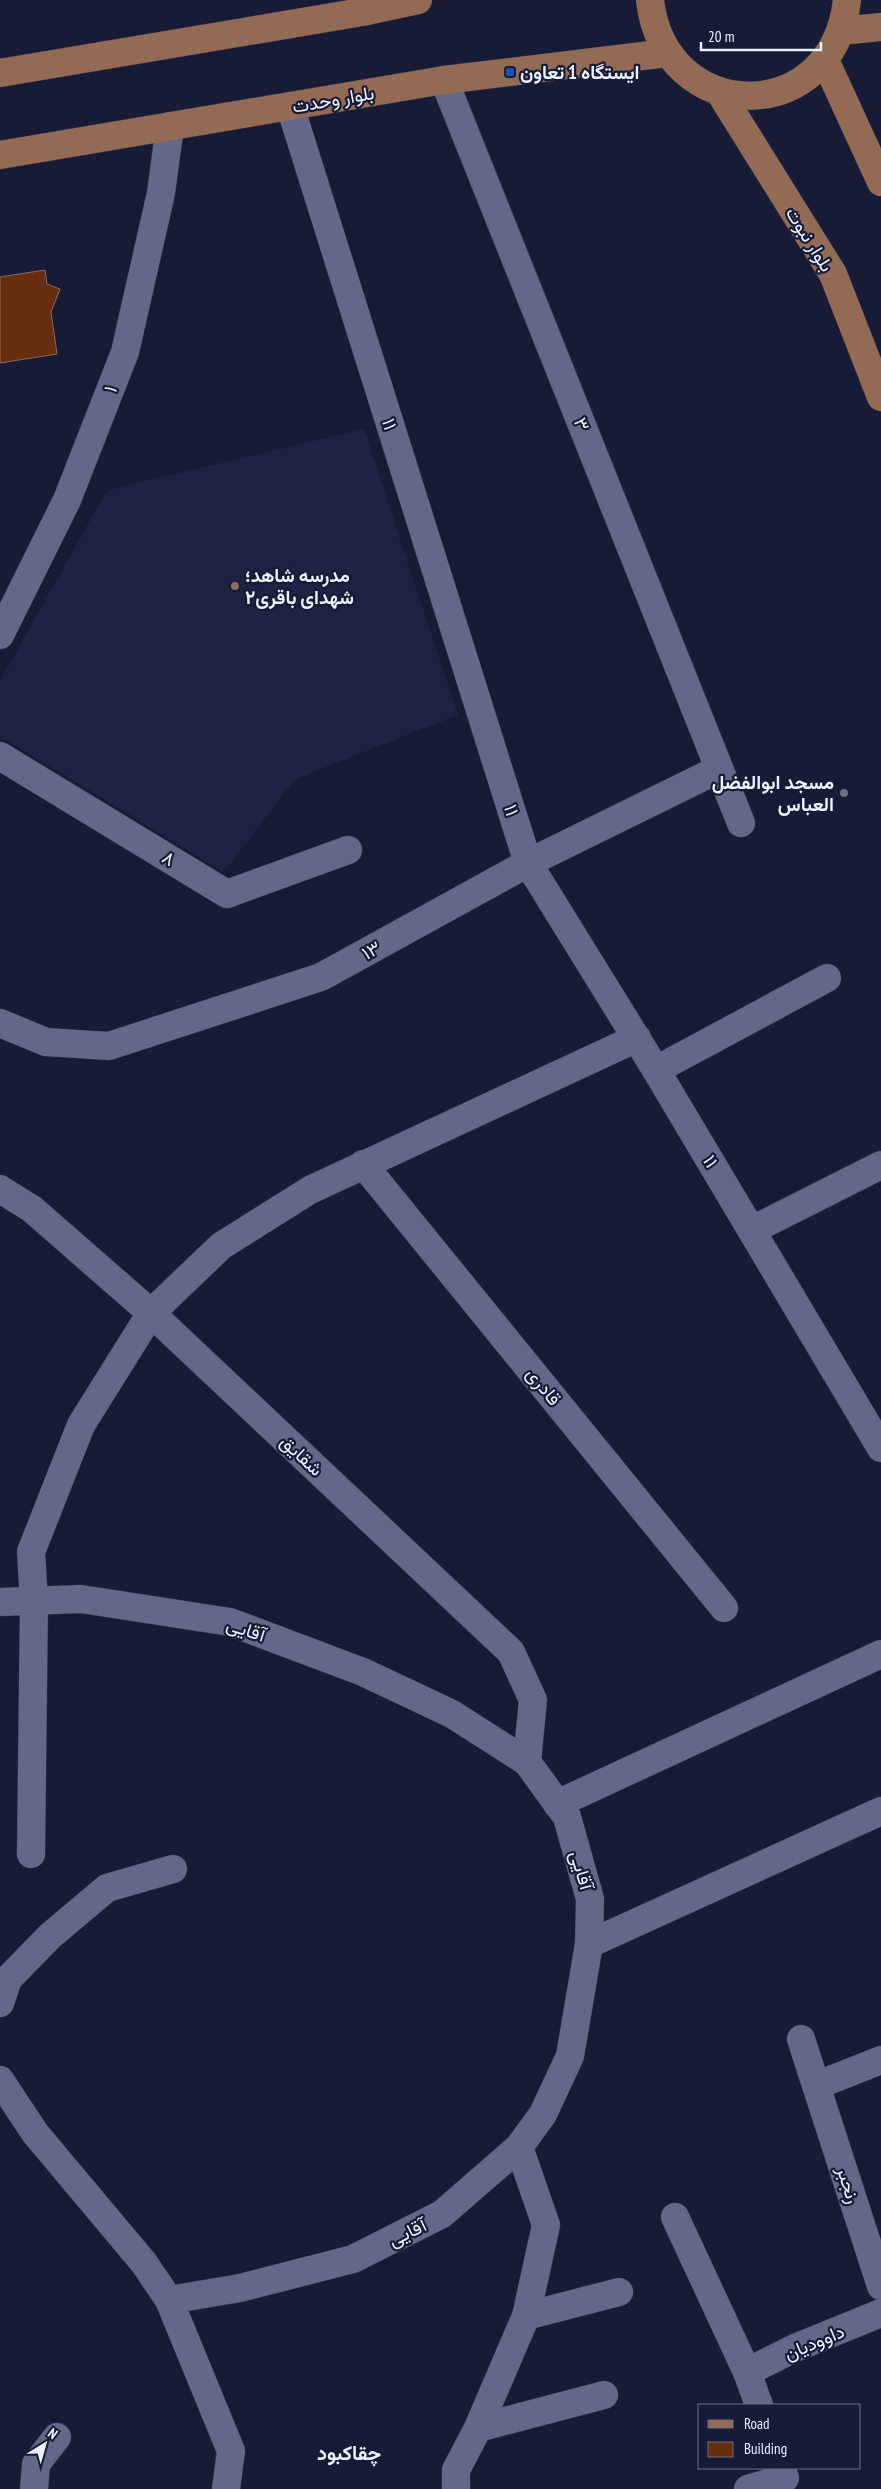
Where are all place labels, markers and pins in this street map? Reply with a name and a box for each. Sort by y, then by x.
place label: ایستگاه 1 تعاون [520,60,640,85]
marker: ایستگاه 1 تعاون [504,66,516,78]
place label: مدرسه شاهد؛ شهدای باقری۲ [245,563,354,610]
marker: مدرسه شاهد؛ شهدای باقری۲ [229,580,241,592]
place label: مسجد ابوالفضل العباس [712,770,834,816]
marker: مسجد ابوالفضل العباس [838,787,850,799]

